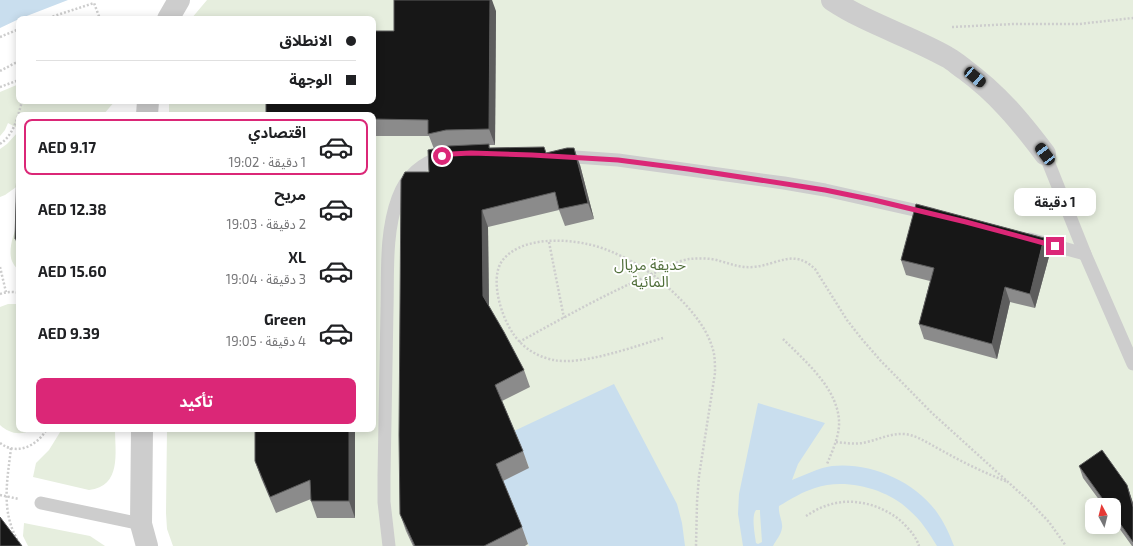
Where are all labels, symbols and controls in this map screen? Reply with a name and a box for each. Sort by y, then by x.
text: الانطلاق [280,31,332,49]
car [962,65,988,89]
text: الوجهة [289,70,332,88]
text: اقتصادي [248,123,306,141]
icon: car [318,129,354,165]
text: AED 9.17 [38,138,96,156]
car [1033,141,1057,167]
route start [433,147,451,165]
text: 1 دقيقة · 19:02 [229,154,306,170]
text: مريح [274,185,306,203]
callout: 1 دقيقة [1014,188,1096,216]
icon: car [318,191,354,227]
text: 1 دقيقة [1034,194,1076,210]
text: AED 12.38 [38,200,107,218]
text: 2 دقيقة · 19:03 [227,216,306,232]
route end [1046,237,1064,255]
text: XL [288,248,306,266]
icon: car [318,253,354,289]
park label: حديقة مريال المائية [614,255,686,290]
text: AED 15.60 [38,262,107,280]
text: 3 دقيقة · 19:04 [226,271,306,287]
text: Green [264,310,306,328]
icon: car [318,315,354,351]
text: AED 9.39 [38,324,100,342]
text: 4 دقيقة · 19:05 [226,333,306,349]
button: تأكيد [36,378,356,424]
north arrow [1085,498,1121,534]
map controls [1085,498,1121,534]

